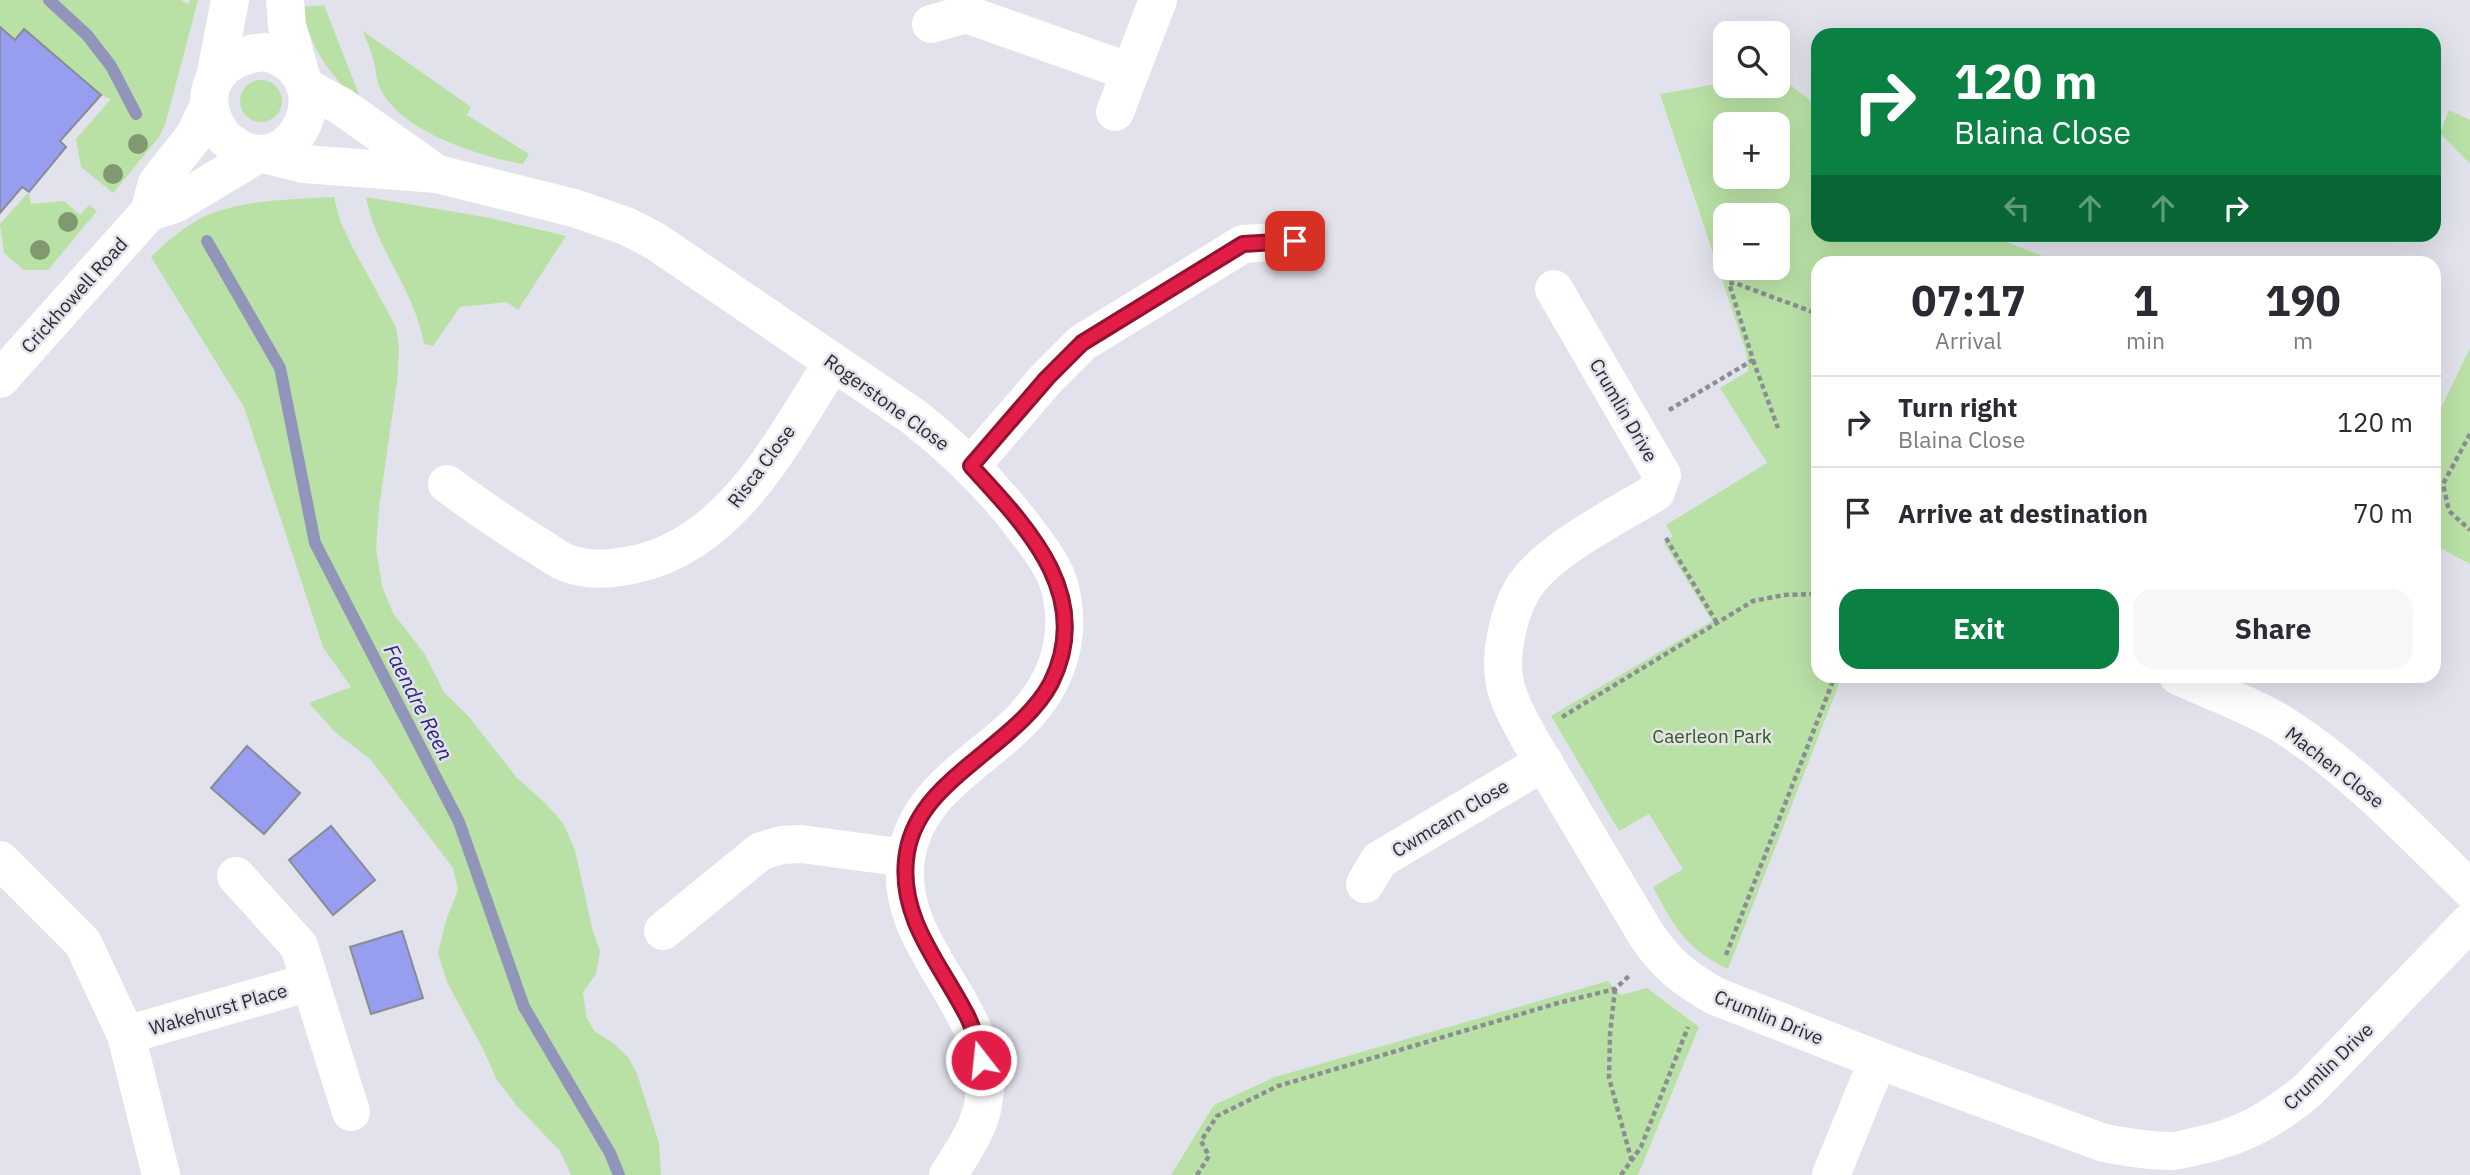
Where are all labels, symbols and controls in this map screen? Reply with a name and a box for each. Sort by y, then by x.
map controls [1713,21,1790,280]
button: search [1713,21,1790,98]
text: 120 m [1954,49,2098,112]
icon: right [1839,56,1930,147]
text: Blaina Close [1954,111,2131,153]
button: + [1713,112,1790,189]
icon: left [1998,189,2036,227]
icon: ahead [2071,189,2109,227]
icon: ahead [2144,189,2182,227]
icon: right [2217,189,2255,227]
button: − [1713,203,1790,280]
pin [1265,211,1325,271]
icon: arrive [1276,222,1314,260]
street label: Crickhowell Road [16,232,132,358]
text: 07:17 [1911,273,2026,328]
text: 1 [2133,273,2158,328]
text: 190 [2265,273,2341,328]
text: Arrival [1935,325,2002,355]
text: min [2126,325,2165,355]
text: m [2293,325,2313,355]
street label: Rogerstone Close [820,348,954,456]
street label: Crumlin Drive [1585,354,1663,466]
text: Turn right [1898,390,2017,424]
icon: right [1839,403,1877,441]
text: 120 m [2337,405,2413,439]
street label: Risca Close [722,420,800,512]
text: Blaina Close [1898,424,2025,454]
icon: arrive [1839,494,1877,532]
text: Arrive at destination [1898,496,2148,530]
text: 70 m [2353,496,2413,530]
button: Exit [1839,589,2119,669]
button: Share [2133,589,2413,669]
water label: Faendre Reen [378,639,460,765]
street label: Machen Close [2281,721,2389,813]
park label: Caerleon Park [1652,724,1772,748]
street label: Cwmcarn Close [1387,774,1513,862]
street label: Wakehurst Place [146,978,290,1040]
street label: Crumlin Drive [1711,984,1827,1050]
street label: Crumlin Drive [2278,1017,2378,1115]
position arrow [944,1023,1018,1097]

